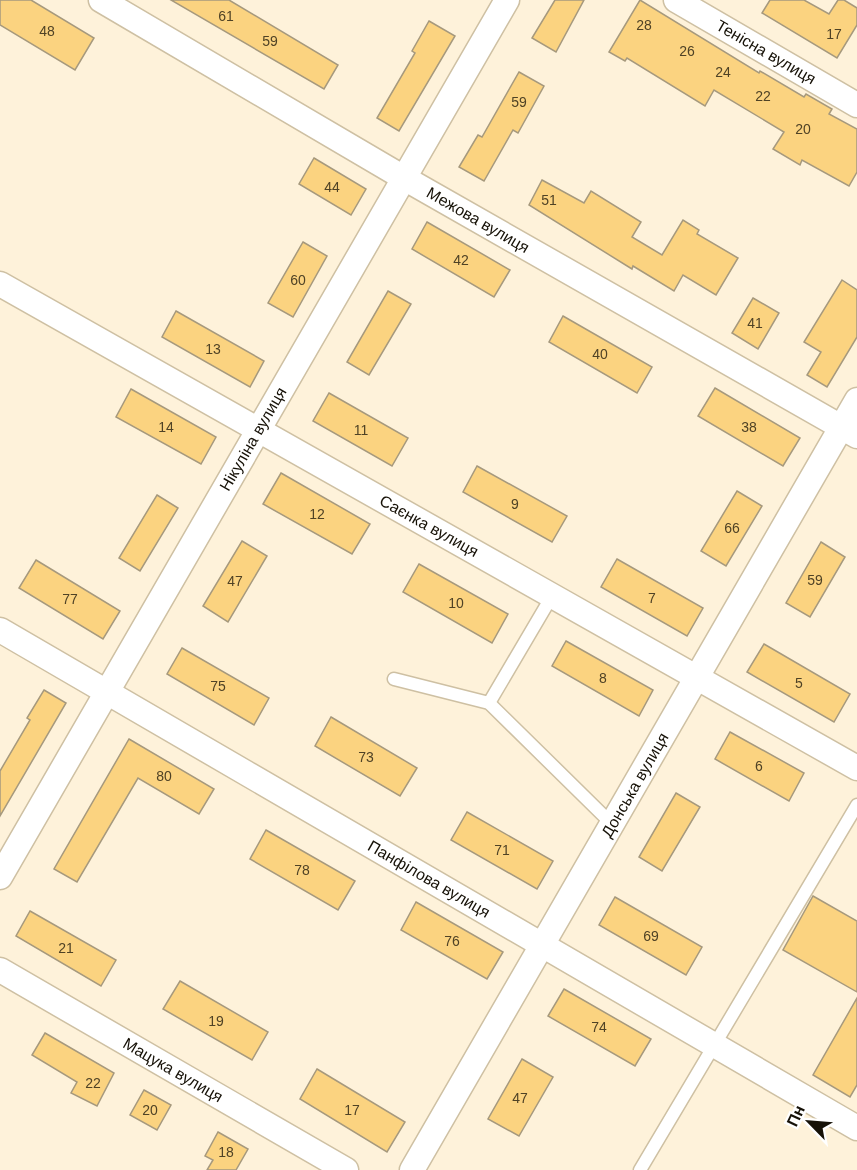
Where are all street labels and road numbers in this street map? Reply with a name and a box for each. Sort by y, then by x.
street label: Тенісна вулиця [713,17,819,87]
street label: Межова вулиця [424,184,532,256]
street label: Нікуліна вулиця [216,384,290,494]
street label: Саєнка вулиця [377,492,481,560]
street label: Донська вулиця [598,730,672,840]
street label: Панфілова вулиця [365,837,493,921]
street label: Мацука вулиця [120,1035,226,1105]

